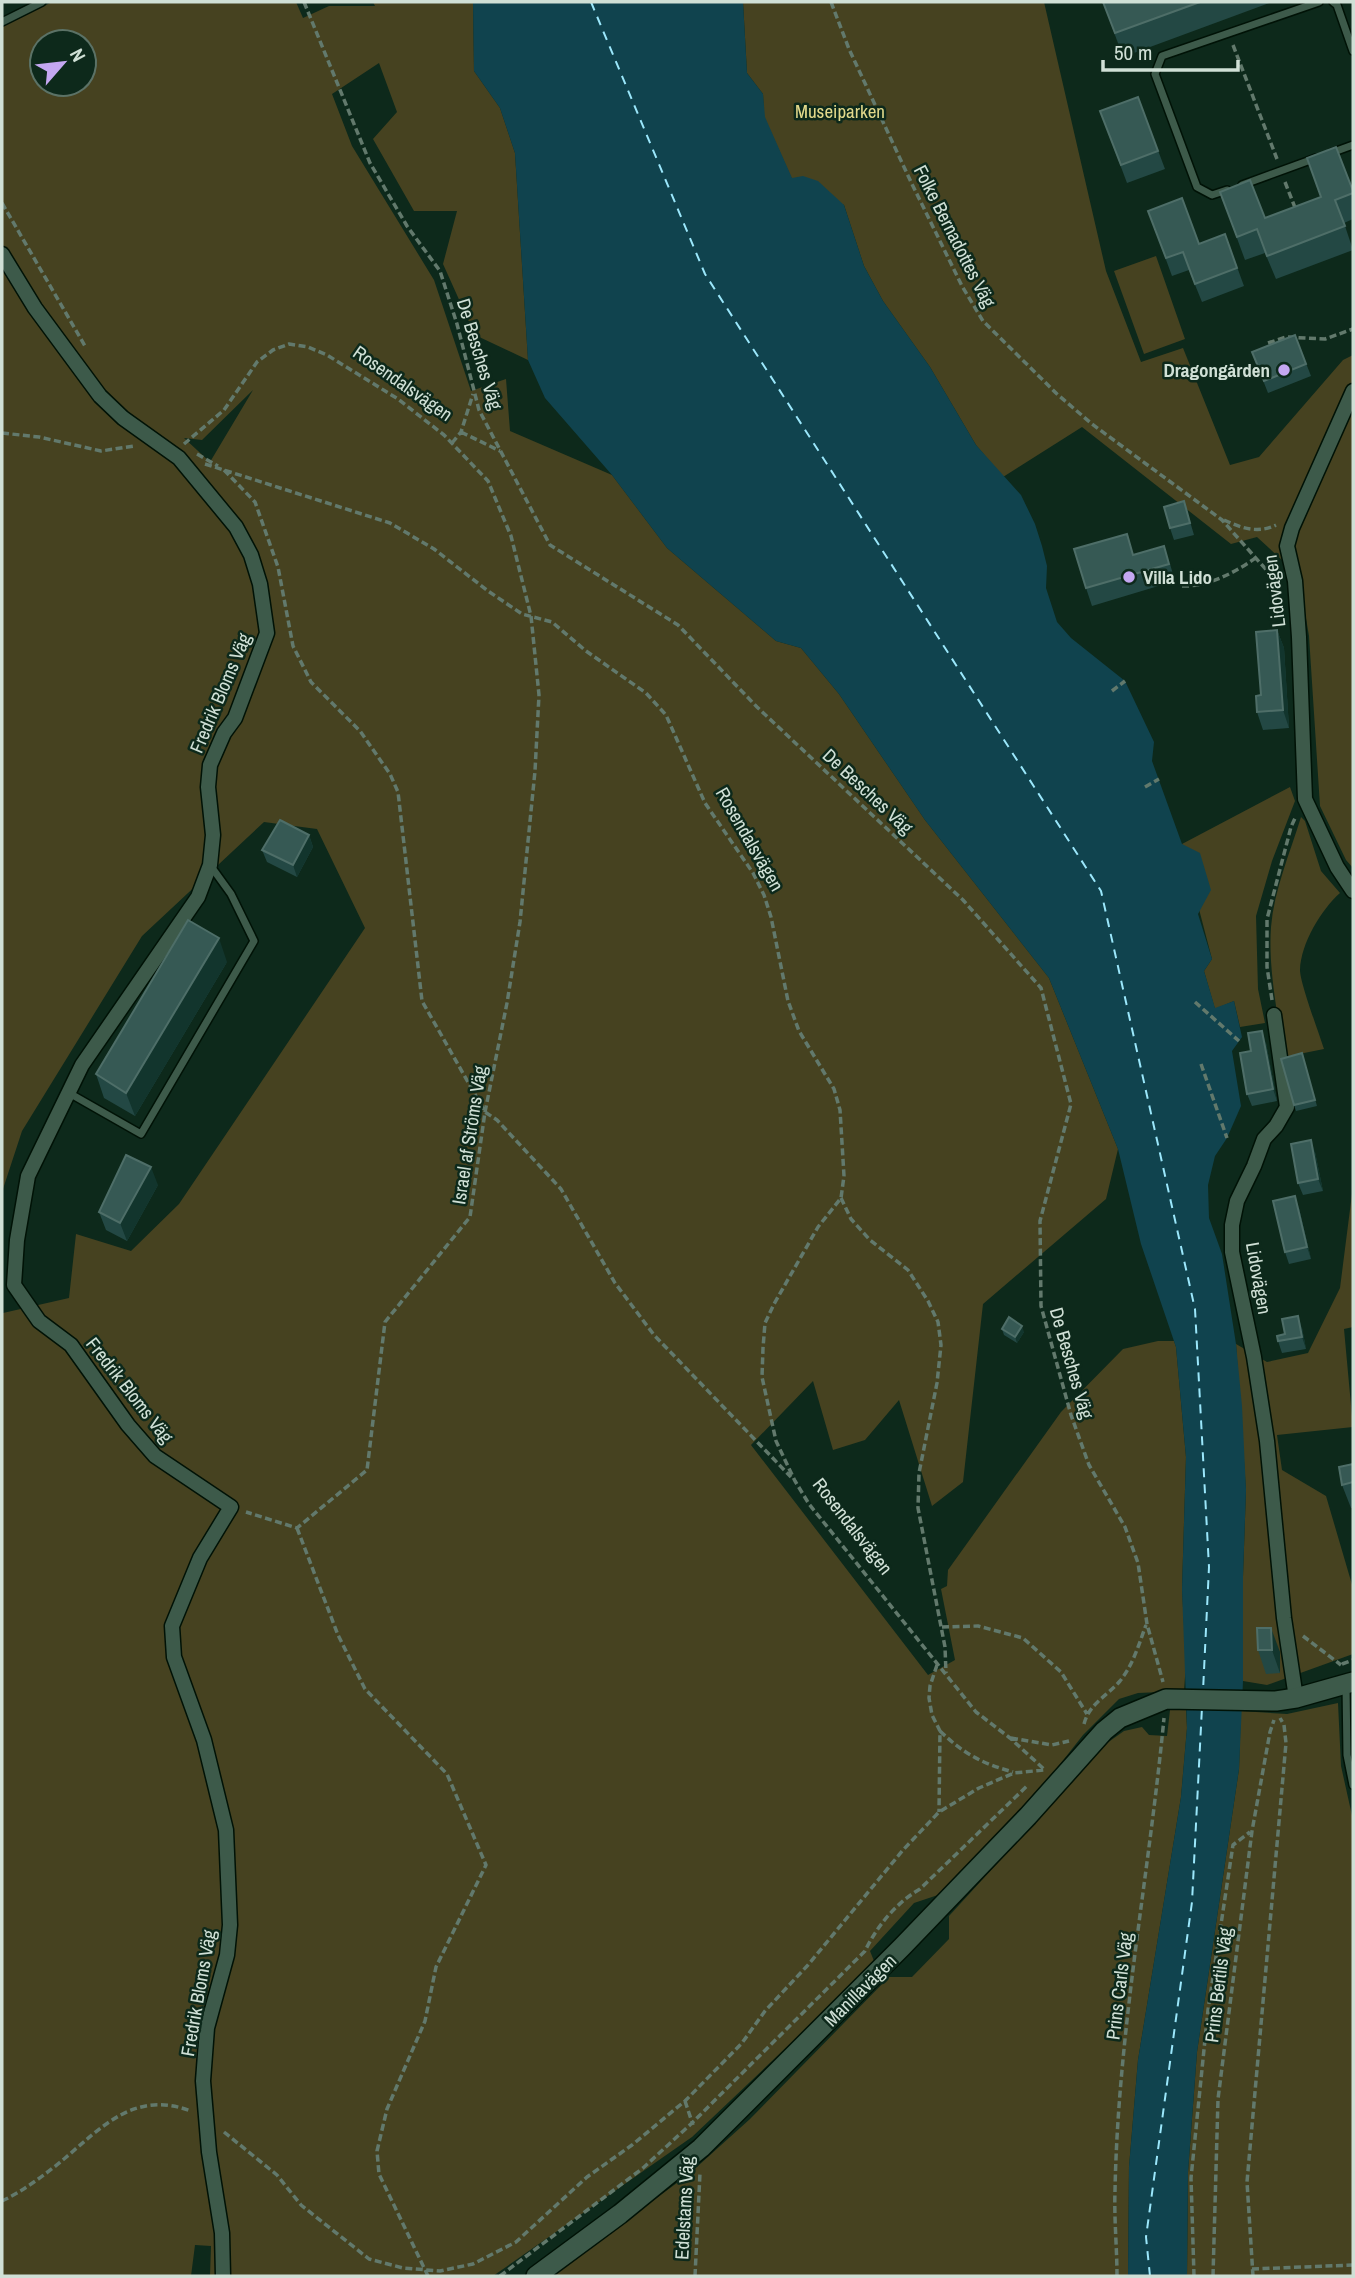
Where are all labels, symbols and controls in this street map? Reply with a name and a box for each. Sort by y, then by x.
north arrow [28,28,98,98]
scale bar [1103,28,1238,72]
text: 50 m [1114,38,1152,67]
text: N [64,44,92,66]
park label: Museiparken [795,98,885,124]
street label: Folke Bernadottes Väg [908,160,1002,312]
street label: De Besches Väg [451,295,509,413]
street label: Rosendalsvägen [348,339,458,427]
place label: Dragongården [1164,357,1270,383]
marker: Dragongården [1276,362,1292,378]
street label: Lidovägen [1257,553,1291,629]
place label: Villa Lido [1143,564,1212,590]
marker: Villa Lido [1121,569,1137,585]
street label: Fredrik Bloms Väg [183,629,257,757]
street label: De Besches Väg [817,742,919,840]
street label: Rosendalsvägen [710,782,790,896]
street label: Israel af Ströms Väg [445,1063,493,1206]
street label: Lidovägen [1240,1240,1278,1316]
street label: De Besches Väg [1044,1304,1100,1422]
street label: Fredrik Bloms Väg [80,1332,180,1449]
street label: Rosendalsvägen [807,1472,899,1580]
street label: Prins Bertils Väg [1198,1926,1238,2044]
street label: Fredrik Bloms Väg [174,1927,222,2058]
street label: Prins Carls Väg [1100,1931,1139,2041]
street label: Manillavägen [818,1948,902,2032]
street label: Edelstams Väg [668,2155,700,2260]

